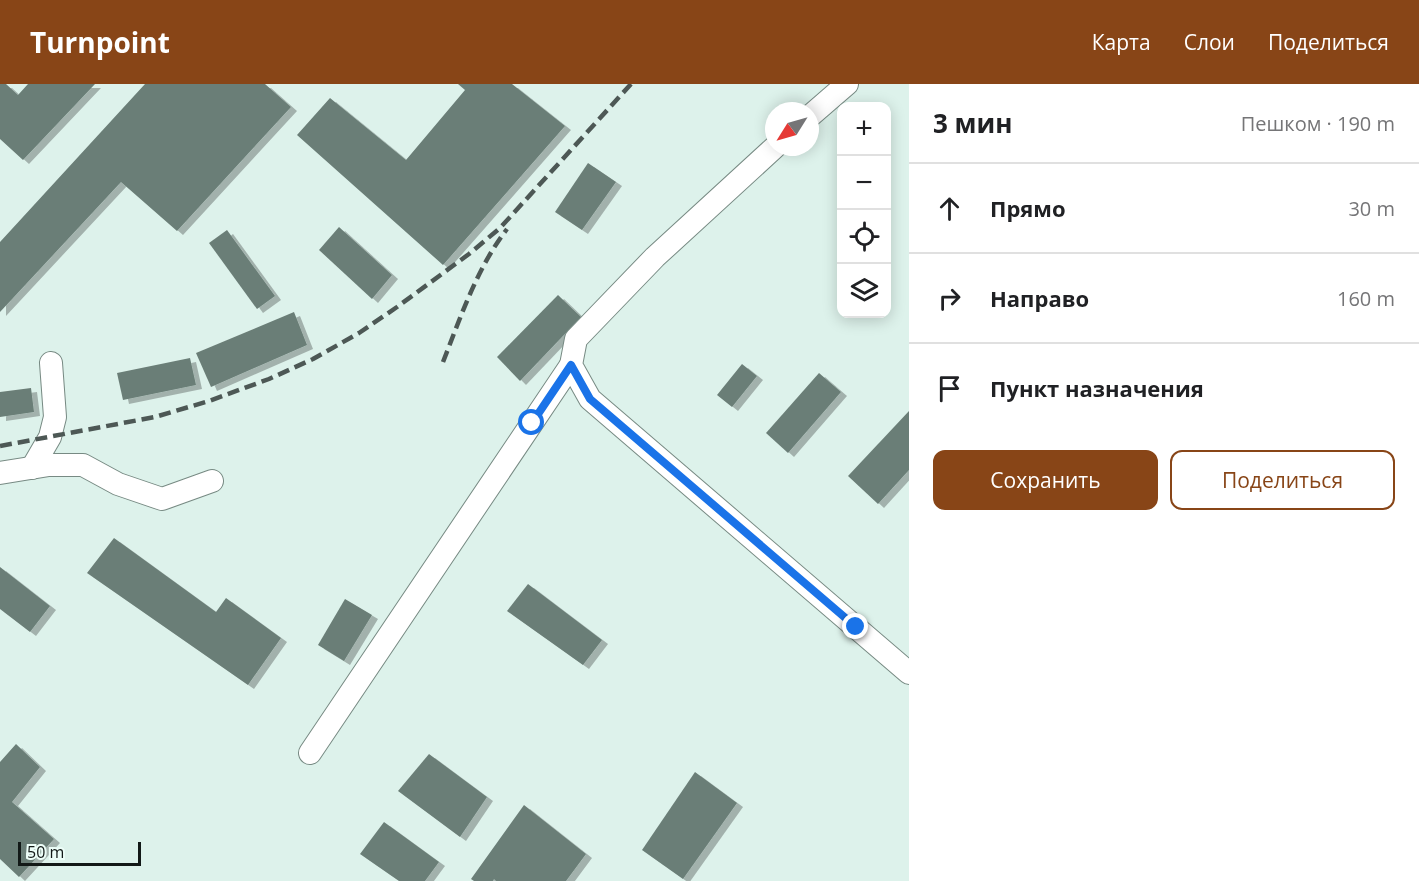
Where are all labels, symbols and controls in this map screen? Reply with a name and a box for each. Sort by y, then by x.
text: Turnpoint [30,23,170,61]
text: Карта [1092,28,1151,56]
text: Слои [1184,28,1235,56]
text: Поделиться [1268,28,1389,56]
north arrow [765,102,819,156]
map controls [837,102,891,318]
button: + [837,102,891,156]
text: 3 мин [933,105,1013,141]
text: Пешком · 190 m [1241,110,1395,137]
button: − [837,156,891,210]
icon: ahead [933,192,966,225]
text: Прямо [990,193,1066,223]
text: 30 m [1348,195,1395,222]
button: locate [837,210,891,264]
button: layers [837,264,891,318]
icon: right [933,282,966,315]
text: Направо [990,283,1089,313]
text: 160 m [1337,285,1395,312]
icon: arrive [933,372,966,405]
text: Пункт назначения [990,373,1204,403]
route start [518,409,544,435]
button: Сохранить [933,450,1158,510]
button: Поделиться [1170,450,1395,510]
route end [842,613,868,639]
scale bar [18,839,141,866]
text: 50 m [27,841,64,863]

